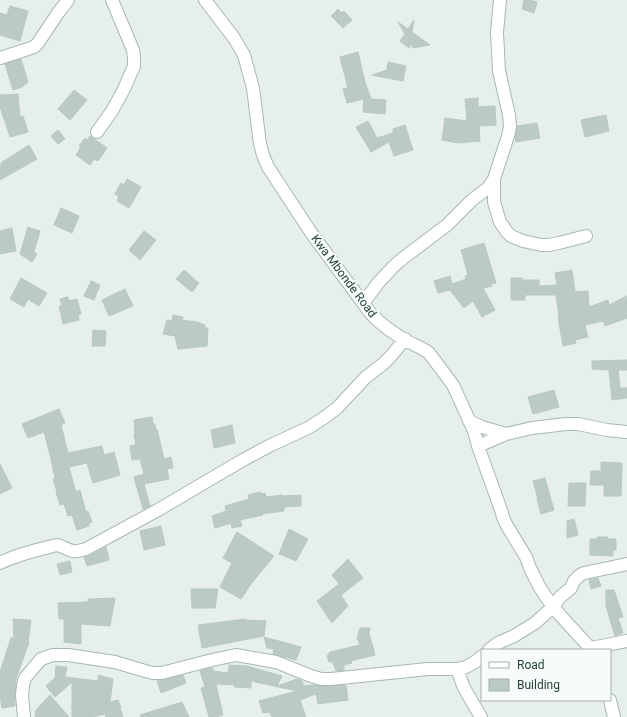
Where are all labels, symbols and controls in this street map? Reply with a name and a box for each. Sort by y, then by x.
street label: Kwa Mbonde Road [308,232,380,320]
legend [481,649,611,701]
text: Road [517,658,545,672]
text: Building [517,678,560,692]

